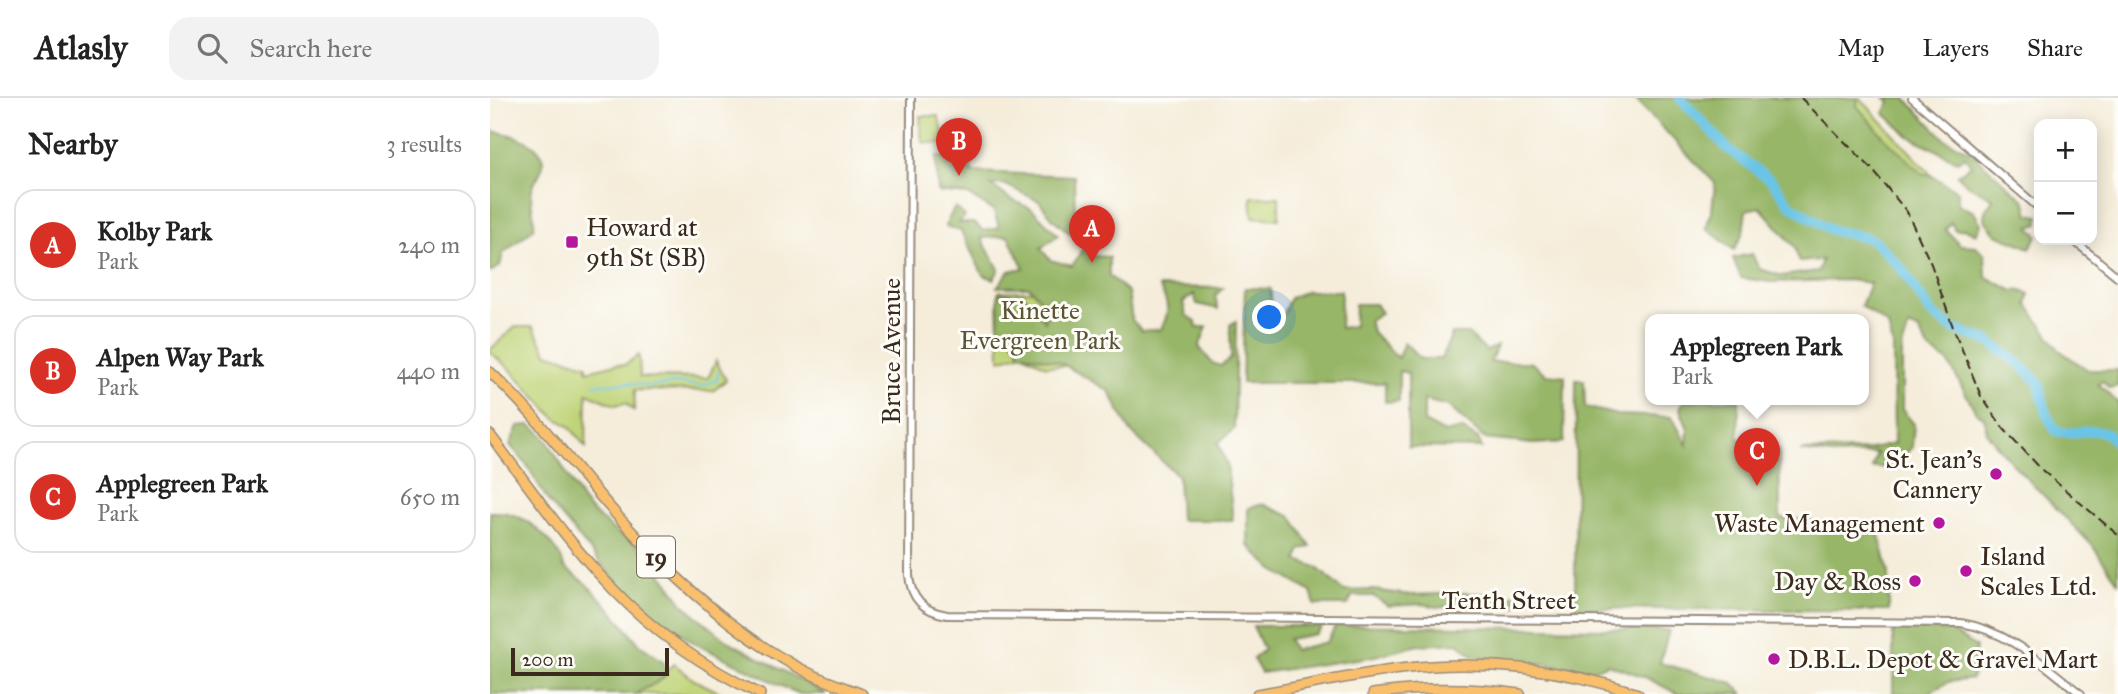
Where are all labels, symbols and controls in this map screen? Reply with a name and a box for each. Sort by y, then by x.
search box [169,17,659,80]
text: Atlasly [35,28,127,68]
icon: search [193,29,231,67]
text: Search here [249,32,372,64]
text: Map [1838,33,1885,63]
text: Layers [1923,33,1989,63]
text: Share [2027,33,2083,63]
pin: B [936,118,982,176]
map controls [2034,119,2097,245]
button: + [2034,119,2097,182]
text: Nearby [28,126,118,162]
text: 3 results [386,130,462,158]
button: − [2034,182,2097,245]
pin: A [1069,205,1115,263]
place label: Howard at 9th St (SB) [586,211,706,273]
text: Kolby Park [97,215,212,247]
text: A [45,231,61,259]
text: 240 m [398,231,460,259]
marker: Howard at 9th St (SB) [564,234,580,250]
text: Park [97,247,139,275]
street label: Bruce Avenue [875,278,907,424]
park label: Kinette Evergreen Park [960,294,1121,356]
your location [1252,300,1286,334]
popup [1645,314,1869,405]
text: Applegreen Park [1671,330,1843,362]
text: Alpen Way Park [97,341,264,373]
text: B [45,357,61,385]
text: 440 m [397,357,460,385]
text: Park [1671,362,1713,390]
text: Park [97,373,139,401]
pin: C [1734,428,1780,486]
place label: St. Jean's Cannery [1885,443,1983,505]
marker: St. Jean's Cannery [1988,466,2004,482]
text: Applegreen Park [97,467,268,499]
text: C [45,483,61,511]
text: 650 m [400,483,460,511]
text: Park [97,499,139,527]
place label: Waste Management [1714,507,1925,539]
marker: Waste Management [1931,515,1947,531]
road number: 19 [637,536,675,578]
place label: Island Scales Ltd. [1980,540,2097,602]
marker: Island Scales Ltd. [1958,563,1974,579]
place label: Day & Ross [1774,565,1901,597]
marker: Day & Ross [1907,573,1923,589]
street label: Tenth Street [1442,584,1576,616]
place label: D.B.L. Depot & Gravel Mart [1788,643,2098,675]
scale bar [511,645,668,677]
text: 200 m [522,648,574,671]
marker: D.B.L. Depot & Gravel Mart [1766,651,1782,667]

